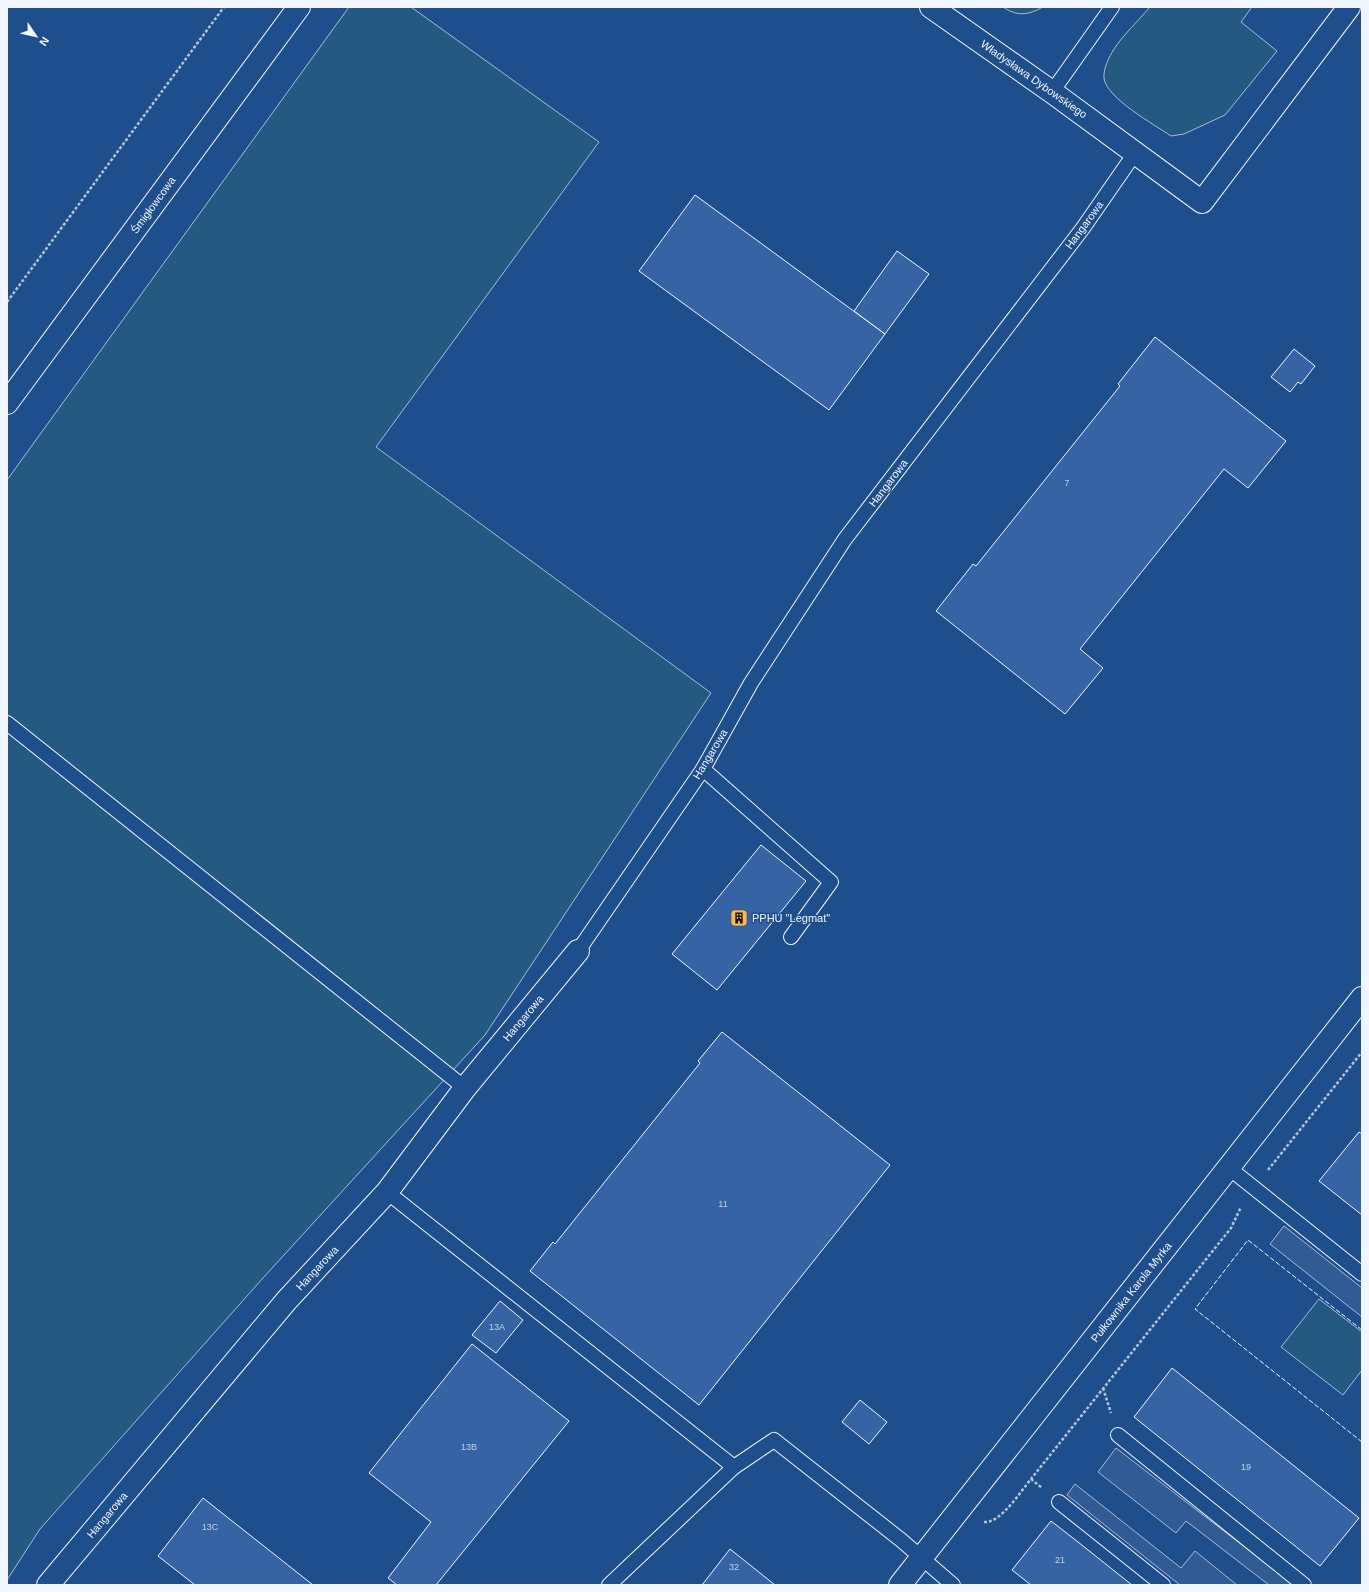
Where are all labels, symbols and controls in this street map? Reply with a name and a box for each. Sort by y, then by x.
north arrow [16,16,56,56]
text: N [37,35,51,48]
street label: Władysława Dybowskiego [978,38,1090,120]
street label: Śmigłowcowa [128,174,178,236]
street label: Hangarowa [1063,198,1106,251]
street label: Hangarowa [866,456,910,509]
house number: 7 [1064,478,1070,488]
street label: Hangarowa [690,726,730,781]
building icon: PPHU "Legmat" [729,908,749,928]
place label: PPHU "Legmat" [752,912,830,924]
street label: Hangarowa [500,992,546,1043]
house number: 11 [718,1199,728,1209]
street label: Pułkownika Karola Myrka [1088,1239,1174,1344]
street label: Hangarowa [293,1243,341,1293]
house number: 13A [489,1322,505,1332]
house number: 13B [461,1442,477,1452]
house number: 19 [1241,1462,1251,1472]
street label: Hangarowa [84,1489,130,1540]
house number: 13C [202,1522,219,1532]
house number: 21 [1055,1555,1065,1565]
house number: 32 [729,1562,739,1572]

